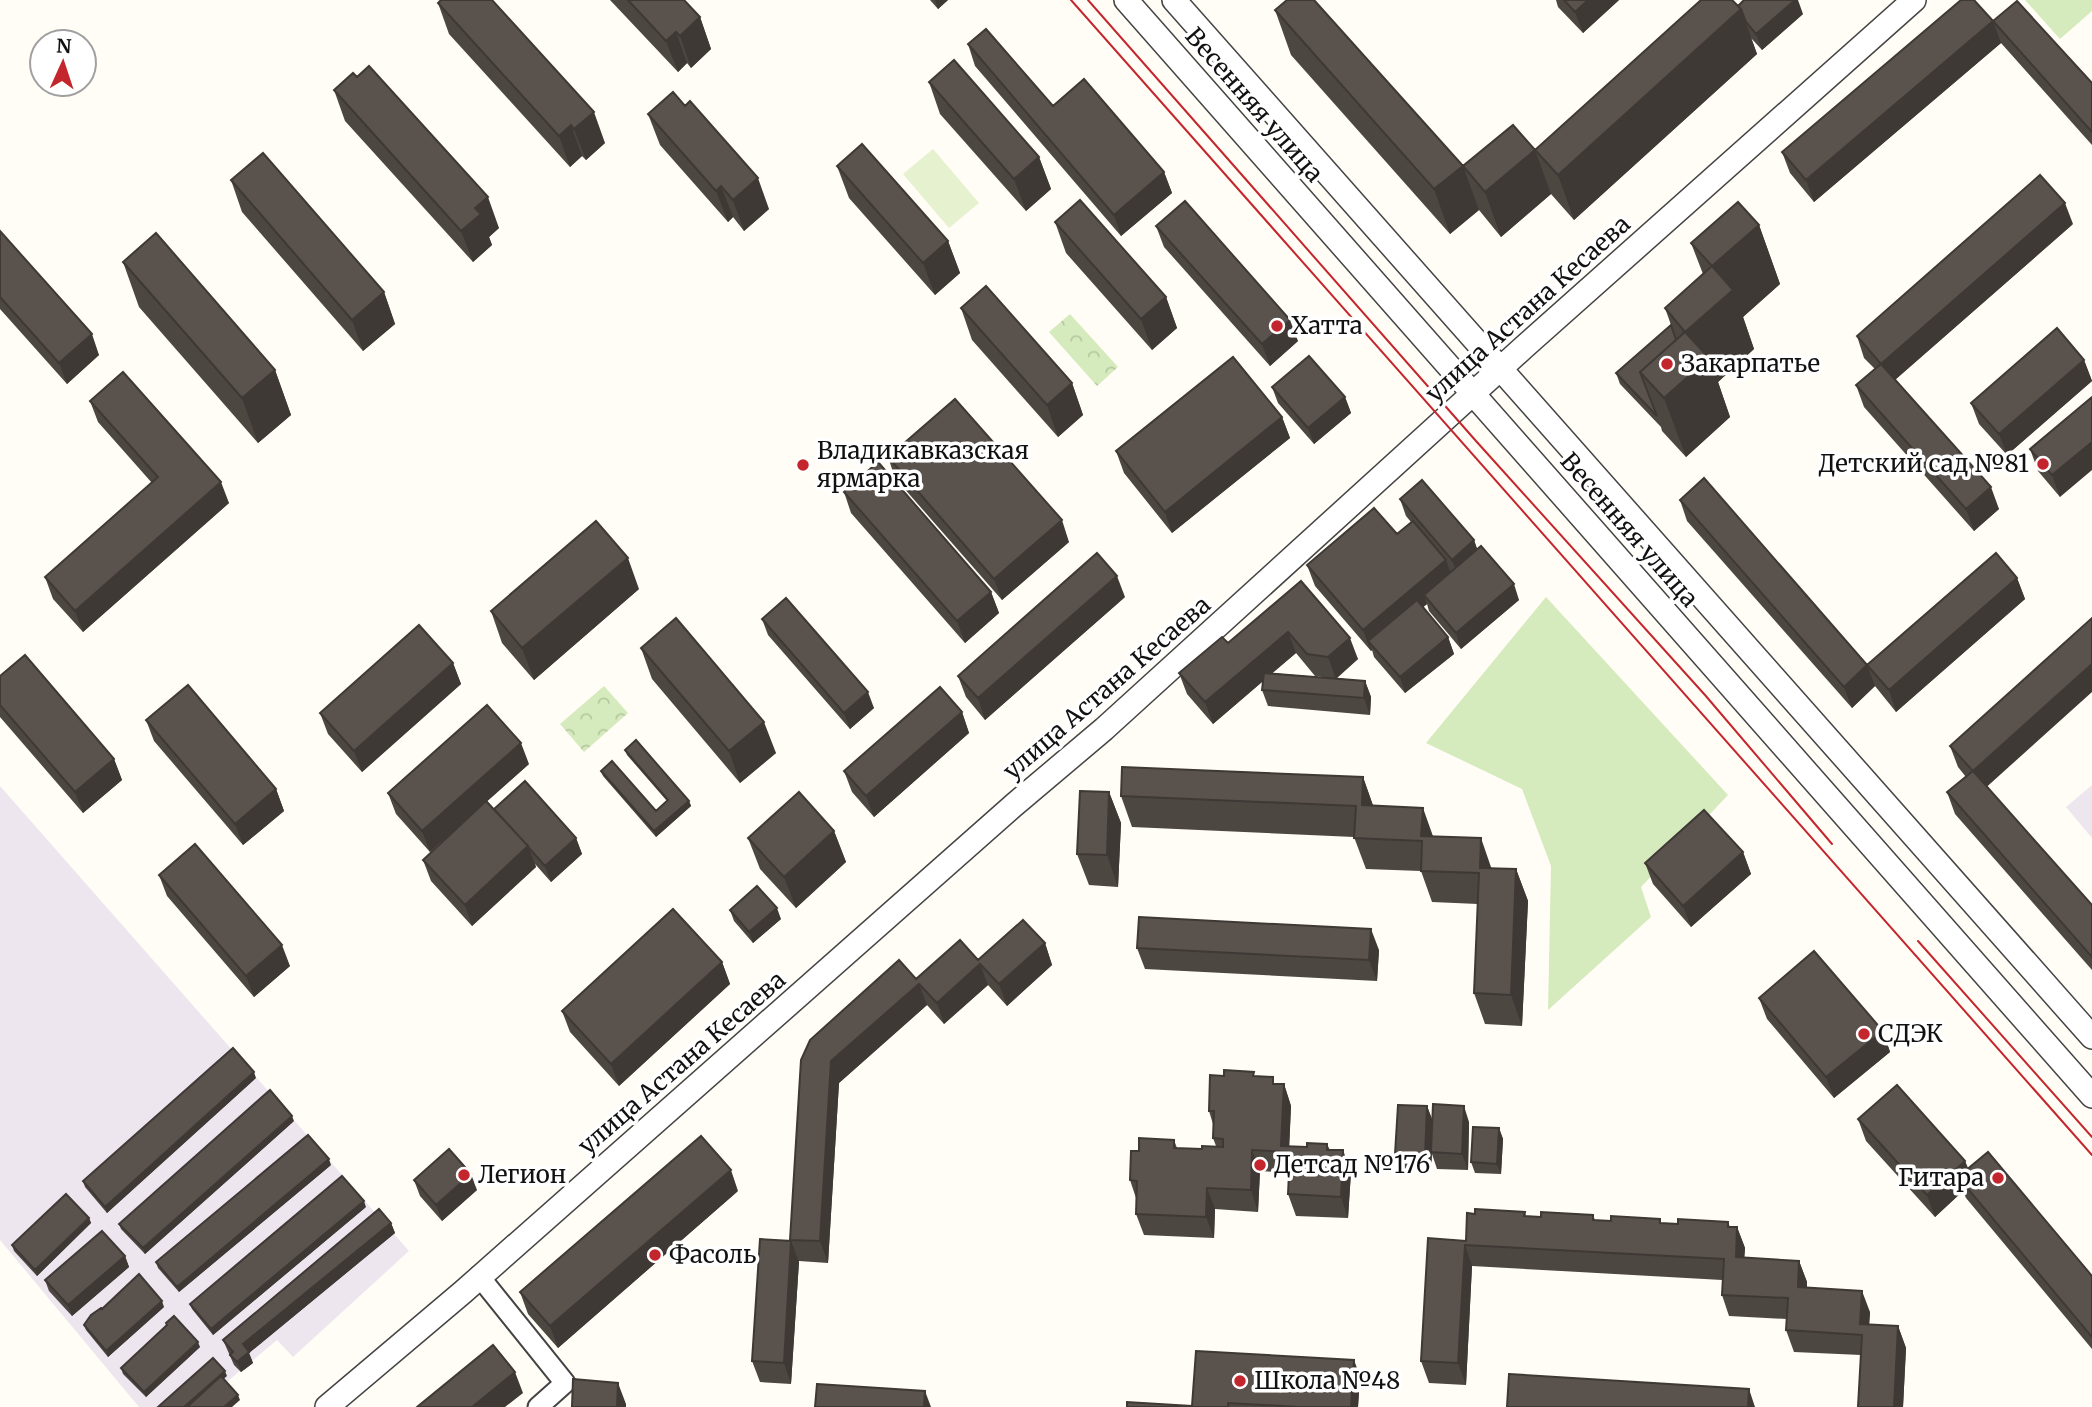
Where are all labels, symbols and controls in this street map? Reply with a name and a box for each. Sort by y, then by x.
street label: Весенняя улица [1179,21,1330,188]
north arrow [28,28,98,98]
text: N [56,34,72,58]
street label: улица Астана Кесаева [1419,208,1637,409]
place label: Хатта [1291,310,1363,341]
marker: Хатта [1269,318,1285,334]
place label: Закарпатье [1681,348,1820,379]
marker: Закарпатье [1659,356,1675,372]
place label: Владикавказская ярмарка [817,435,1029,494]
street label: Весенняя улица [1554,446,1705,613]
place label: Детский сад №81 [1819,448,2029,479]
marker: Детский сад №81 [2035,456,2051,472]
marker: Владикавказская ярмарка [795,457,811,473]
street label: улица Астана Кесаева [997,589,1217,786]
street label: улица Астана Кесаева [572,964,792,1161]
place label: СДЭК [1878,1018,1943,1049]
marker: СДЭК [1856,1026,1872,1042]
place label: Детсад №176 [1274,1149,1430,1180]
marker: Детсад №176 [1252,1157,1268,1173]
place label: Легион [478,1159,566,1190]
place label: Гитара [1898,1162,1984,1193]
marker: Легион [456,1167,472,1183]
marker: Гитара [1990,1170,2006,1186]
place label: Фасоль [669,1239,756,1270]
marker: Фасоль [647,1247,663,1263]
place label: Школа №48 [1254,1365,1400,1396]
marker: Школа №48 [1232,1373,1248,1389]

